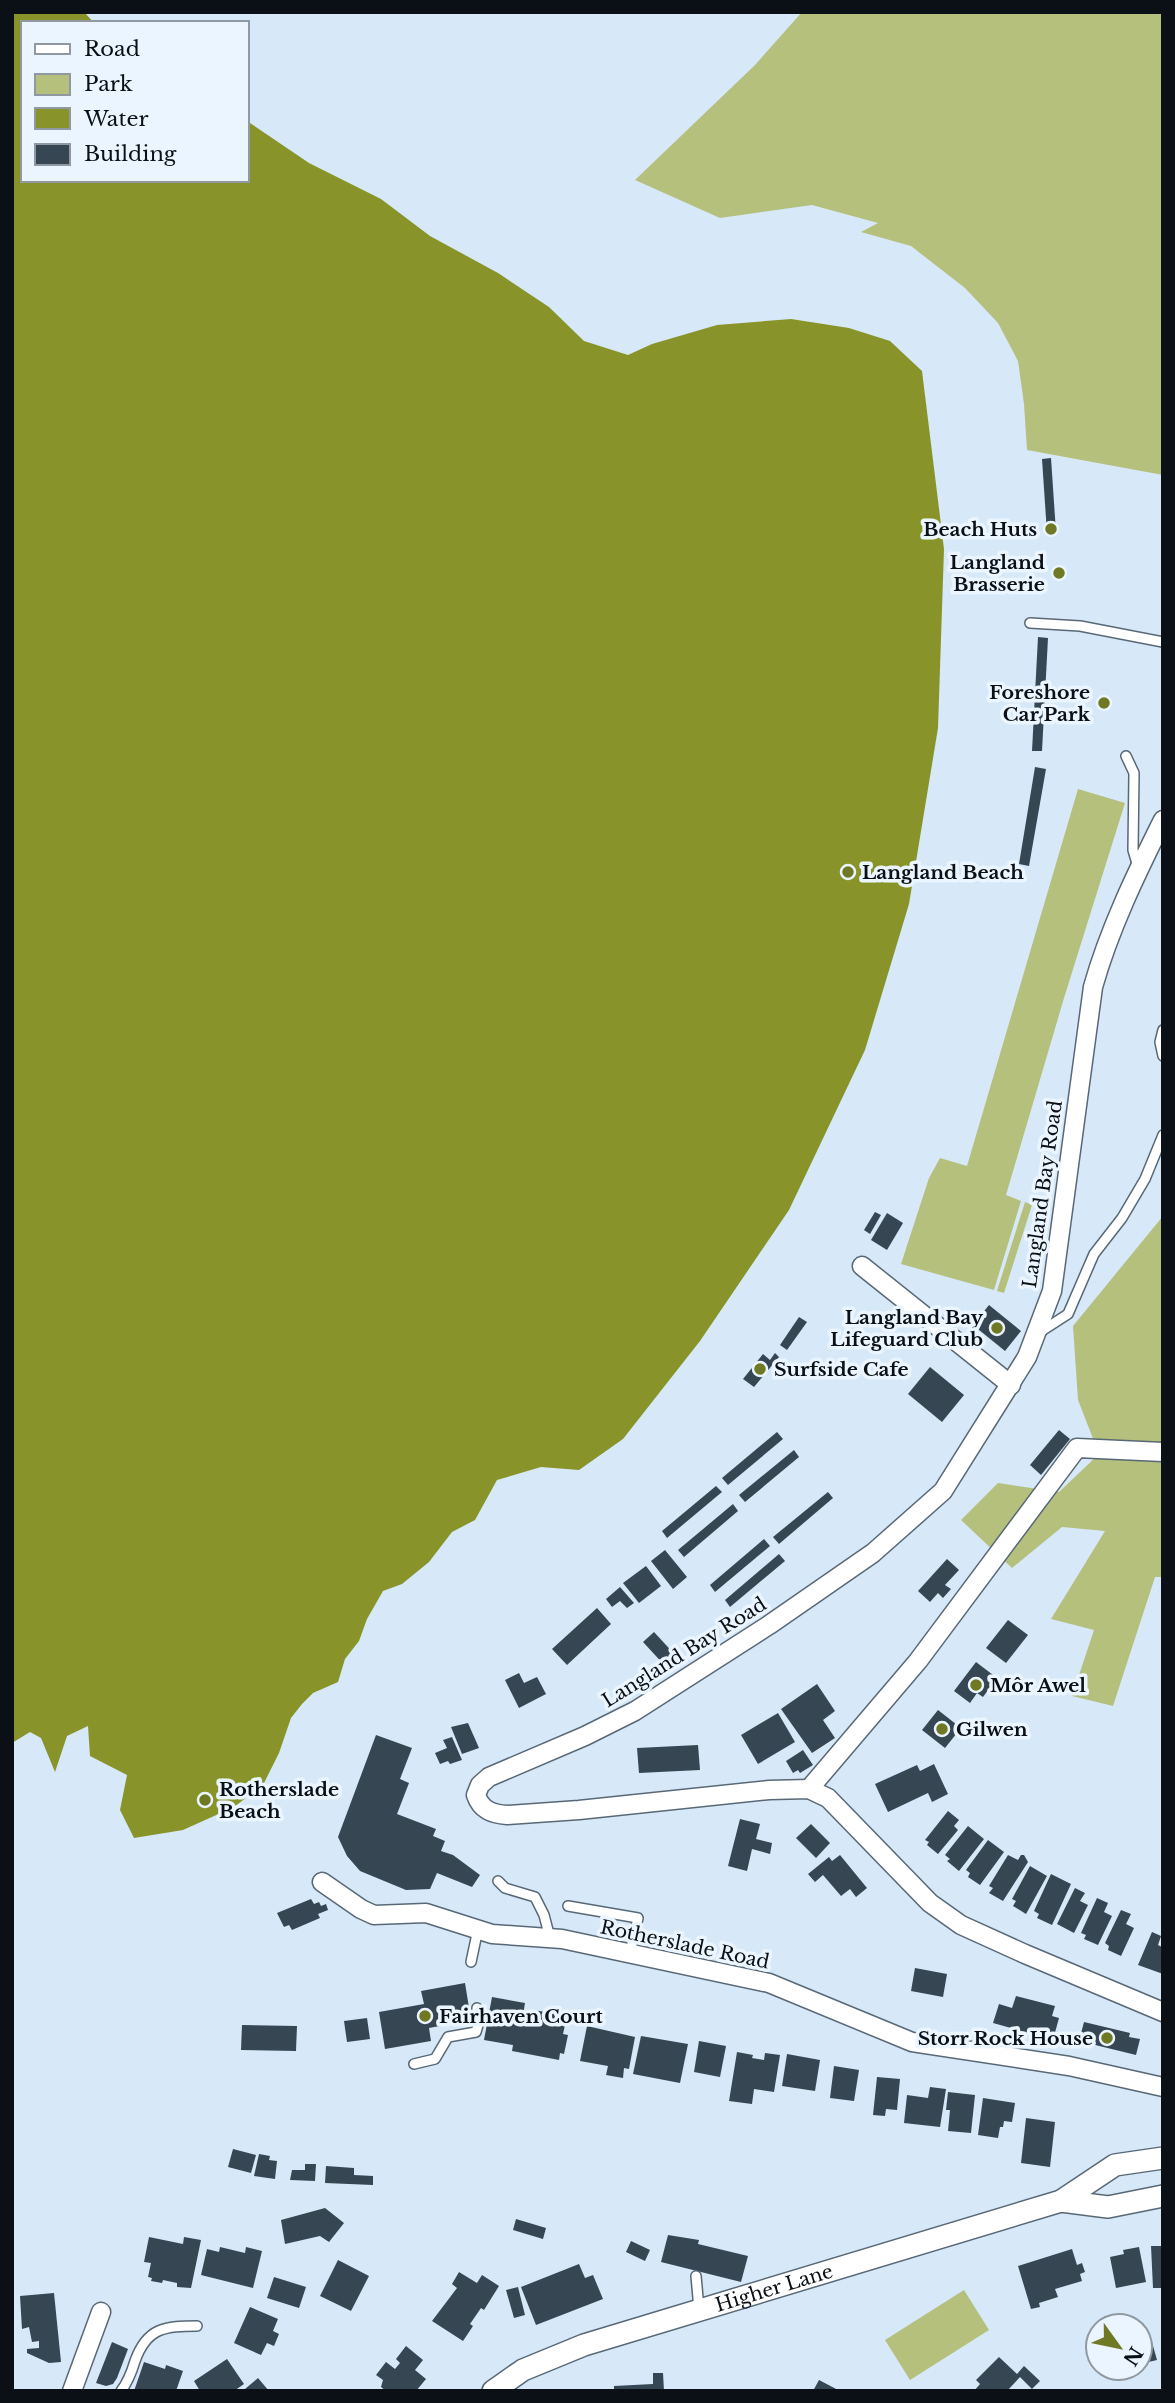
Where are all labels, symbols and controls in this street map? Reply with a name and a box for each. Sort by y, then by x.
legend [21,21,248,182]
text: Road [84,36,140,62]
text: Park [84,71,133,97]
text: Water [83,106,148,132]
text: Building [84,141,177,167]
place label: Beach Huts [923,518,1037,541]
marker: Beach Huts [1043,521,1059,537]
place label: Langland Brasserie [950,551,1045,596]
marker: Langland Brasserie [1051,565,1067,581]
place label: Foreshore Car Park [989,681,1090,726]
marker: Foreshore Car Park [1096,695,1112,711]
place label: Langland Beach [862,861,1024,884]
marker: Langland Beach [840,864,856,880]
street label: Langland Bay Road [1018,1099,1067,1289]
place label: Langland Bay Lifeguard Club [830,1306,984,1351]
marker: Langland Bay Lifeguard Club [989,1320,1005,1336]
place label: Surfside Cafe [774,1358,909,1381]
marker: Surfside Cafe [752,1361,768,1377]
street label: Langland Bay Road [598,1592,771,1712]
place label: Môr Awel [990,1674,1086,1697]
marker: Môr Awel [968,1677,984,1693]
place label: Gilwen [956,1718,1028,1741]
marker: Gilwen [934,1721,950,1737]
place label: Rotherslade Beach [219,1778,339,1823]
marker: Rotherslade Beach [197,1792,213,1808]
street label: Rotherslade Road [598,1915,772,1974]
place label: Fairhaven Court [439,2005,603,2028]
marker: Fairhaven Court [417,2008,433,2024]
place label: Storr Rock House [918,2027,1093,2050]
marker: Storr Rock House [1099,2030,1115,2046]
street label: Higher Lane [713,2260,836,2317]
north arrow [1084,2312,1154,2382]
text: N [1118,2342,1147,2370]

